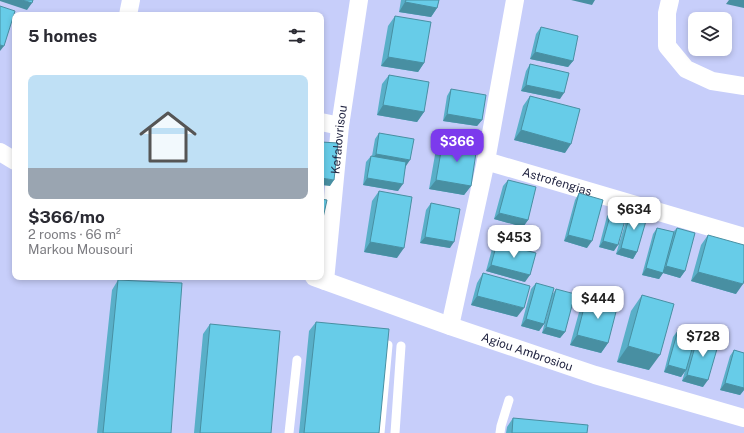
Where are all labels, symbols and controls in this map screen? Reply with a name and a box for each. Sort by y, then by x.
map controls [688,12,732,56]
button: layers [688,12,732,56]
icon: filters [286,25,308,47]
text: 5 homes [28,26,97,46]
icon: home [132,101,204,173]
street label: Kefalovrisou [328,104,350,175]
pin: $366 [433,129,481,163]
text: $366 [440,134,474,149]
street label: Astrofengias [521,165,593,199]
pin: $634 [610,197,658,231]
text: $634 [617,202,651,217]
text: $366/mo [28,207,105,227]
pin: $453 [490,225,538,259]
text: 2 rooms · 66 m² [28,227,121,242]
text: $453 [497,230,531,245]
text: Markou Mousouri [28,242,133,257]
pin: $444 [574,286,622,320]
text: $444 [581,291,615,306]
pin: $728 [679,324,727,358]
text: $728 [686,329,720,344]
street label: Agiou Ambrosiou [480,330,575,374]

